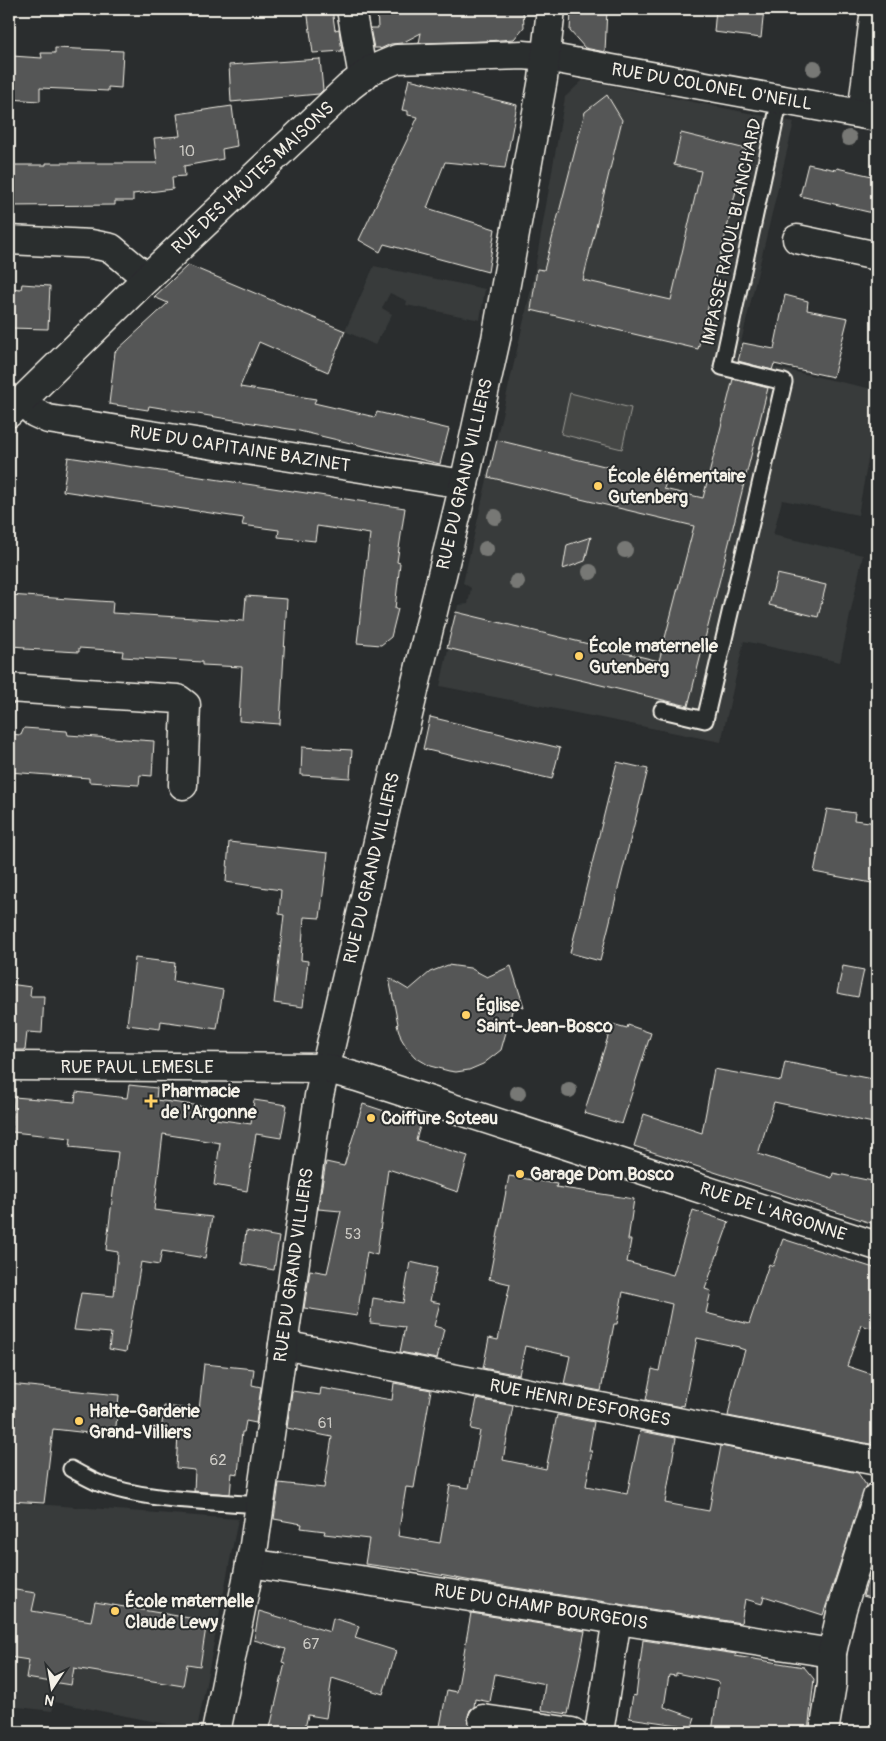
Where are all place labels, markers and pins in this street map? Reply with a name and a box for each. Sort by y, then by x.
place label: École élémentaire Gutenberg [608,465,747,509]
marker: École élémentaire Gutenberg [592,480,604,492]
place label: École maternelle Gutenberg [589,635,719,679]
marker: École maternelle Gutenberg [573,650,585,662]
place label: Église Saint-Jean-Bosco [476,994,613,1038]
marker: Église Saint-Jean-Bosco [460,1009,472,1021]
place label: Pharmacie de l'Argonne [161,1080,258,1124]
marker: Pharmacie de l'Argonne [145,1095,157,1107]
place label: Coiffure Soteau [381,1107,498,1130]
marker: Coiffure Soteau [365,1112,377,1124]
place label: Garage Dom Bosco [530,1163,674,1186]
marker: Garage Dom Bosco [514,1168,526,1180]
place label: Halte-Garderie Grand-Villiers [89,1400,201,1444]
marker: Halte-Garderie Grand-Villiers [73,1415,85,1427]
place label: École maternelle Claude Lewy [125,1590,255,1634]
marker: École maternelle Claude Lewy [109,1605,121,1617]

